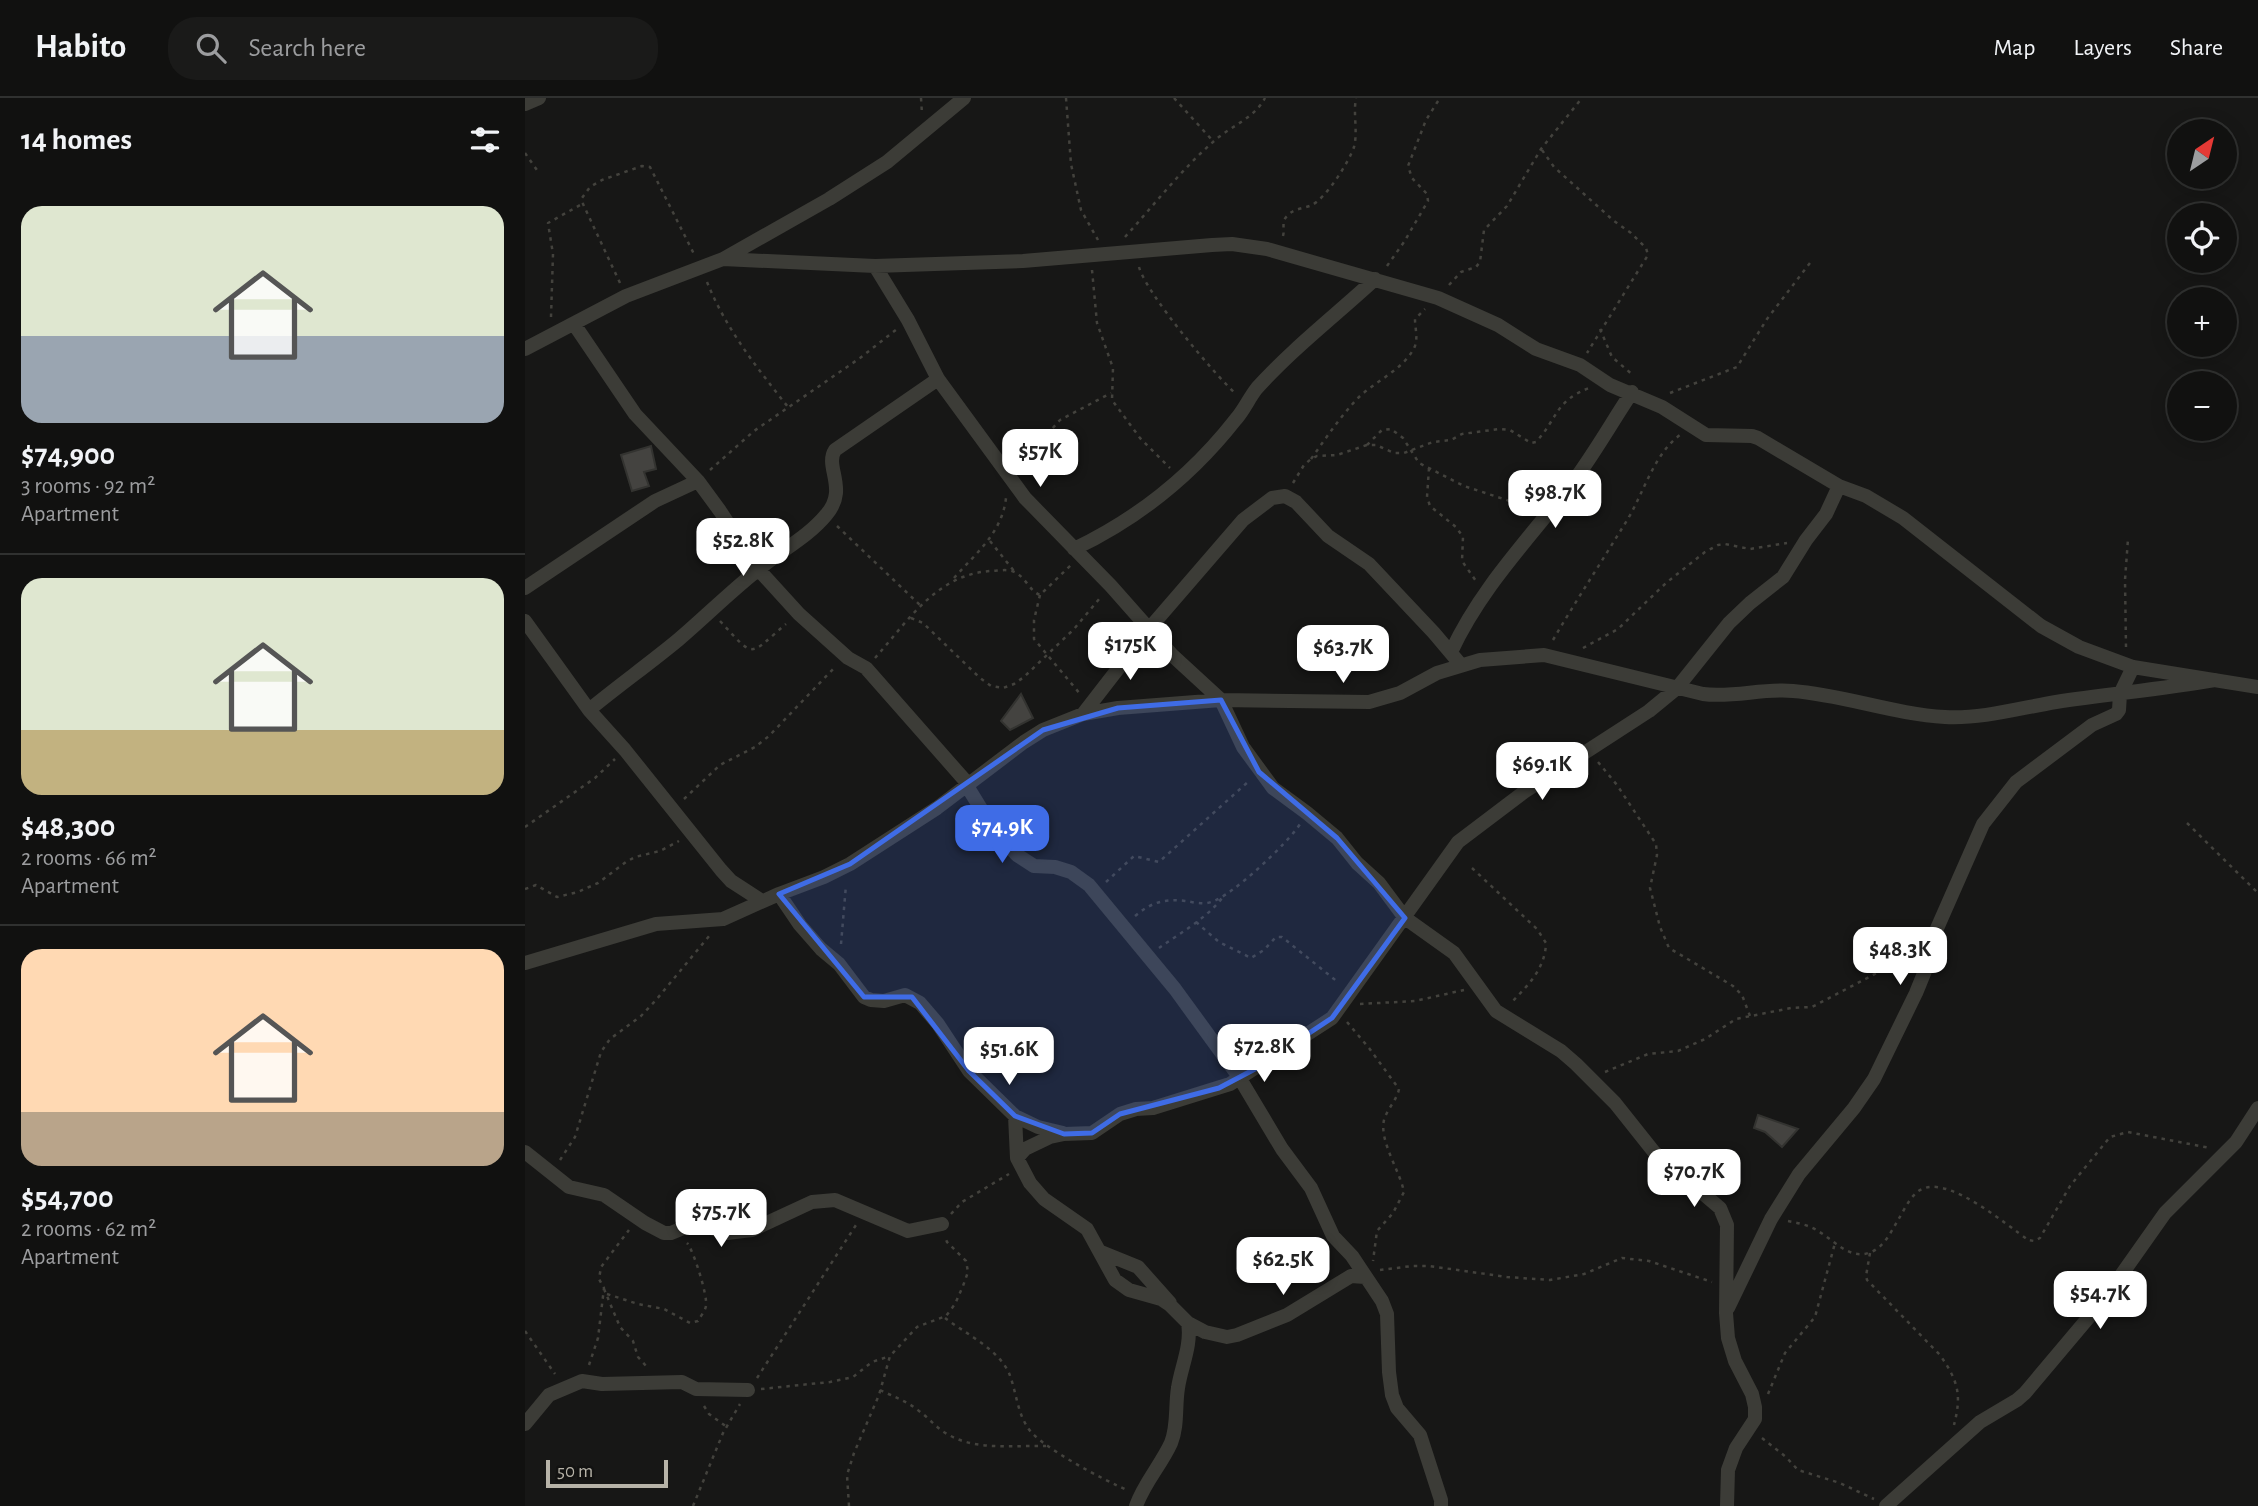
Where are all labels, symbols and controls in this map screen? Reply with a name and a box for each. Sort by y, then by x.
search box [168,17,658,80]
icon: search [192,29,230,67]
text: Habito [35,31,126,64]
text: Search here [248,35,366,61]
text: Map [1993,36,2035,60]
text: Layers [2073,36,2132,60]
text: Share [2170,36,2223,60]
north arrow [2167,119,2237,189]
map controls [2167,119,2237,441]
icon: filters [466,121,504,159]
text: 14 homes [21,125,132,155]
button: locate [2167,203,2237,273]
icon: home [200,252,326,378]
button: + [2167,287,2237,357]
button: − [2167,371,2237,441]
pin: $57K [999,430,1081,489]
text: $74,900 [21,440,115,470]
text: $57K [1018,440,1062,463]
pin: $98.7K [1498,470,1612,530]
text: 3 rooms · 92 m² [21,475,155,498]
text: $98.7K [1524,481,1586,504]
text: Apartment [21,503,119,526]
pin: $52.8K [686,518,800,578]
text: $52.8K [712,529,774,552]
pin: $175K [1081,622,1179,682]
icon: home [200,624,326,750]
pin: $63.7K [1286,626,1400,685]
text: $175K [1104,633,1156,656]
text: $63.7K [1313,636,1373,659]
pin: $69.1K [1485,742,1599,802]
text: $69.1K [1512,753,1572,776]
pin: $74.9K [945,806,1059,865]
text: $48,300 [21,812,115,842]
text: $74.9K [971,816,1033,839]
text: 2 rooms · 66 m² [21,847,157,870]
text: Apartment [21,875,119,898]
pin: $48.3K [1843,928,1957,987]
text: $48.3K [1869,938,1931,961]
icon: home [200,995,326,1121]
pin: $72.8K [1207,1024,1321,1084]
pin: $51.6K [952,1028,1066,1087]
text: $72.8K [1233,1035,1295,1058]
text: $51.6K [980,1038,1038,1061]
pin: $70.7K [1637,1150,1751,1209]
text: $70.7K [1664,1160,1724,1183]
text: $54,700 [21,1183,114,1213]
pin: $75.7K [664,1190,778,1249]
text: $75.7K [692,1200,750,1223]
text: 2 rooms · 62 m² [21,1218,156,1241]
pin: $62.5K [1226,1238,1340,1297]
text: Apartment [21,1246,119,1269]
text: $62.5K [1253,1248,1313,1271]
pin: $54.7K [2043,1272,2157,1331]
text: $54.7K [2070,1282,2130,1305]
scale bar [546,1457,669,1489]
text: 50 m [557,1462,593,1481]

